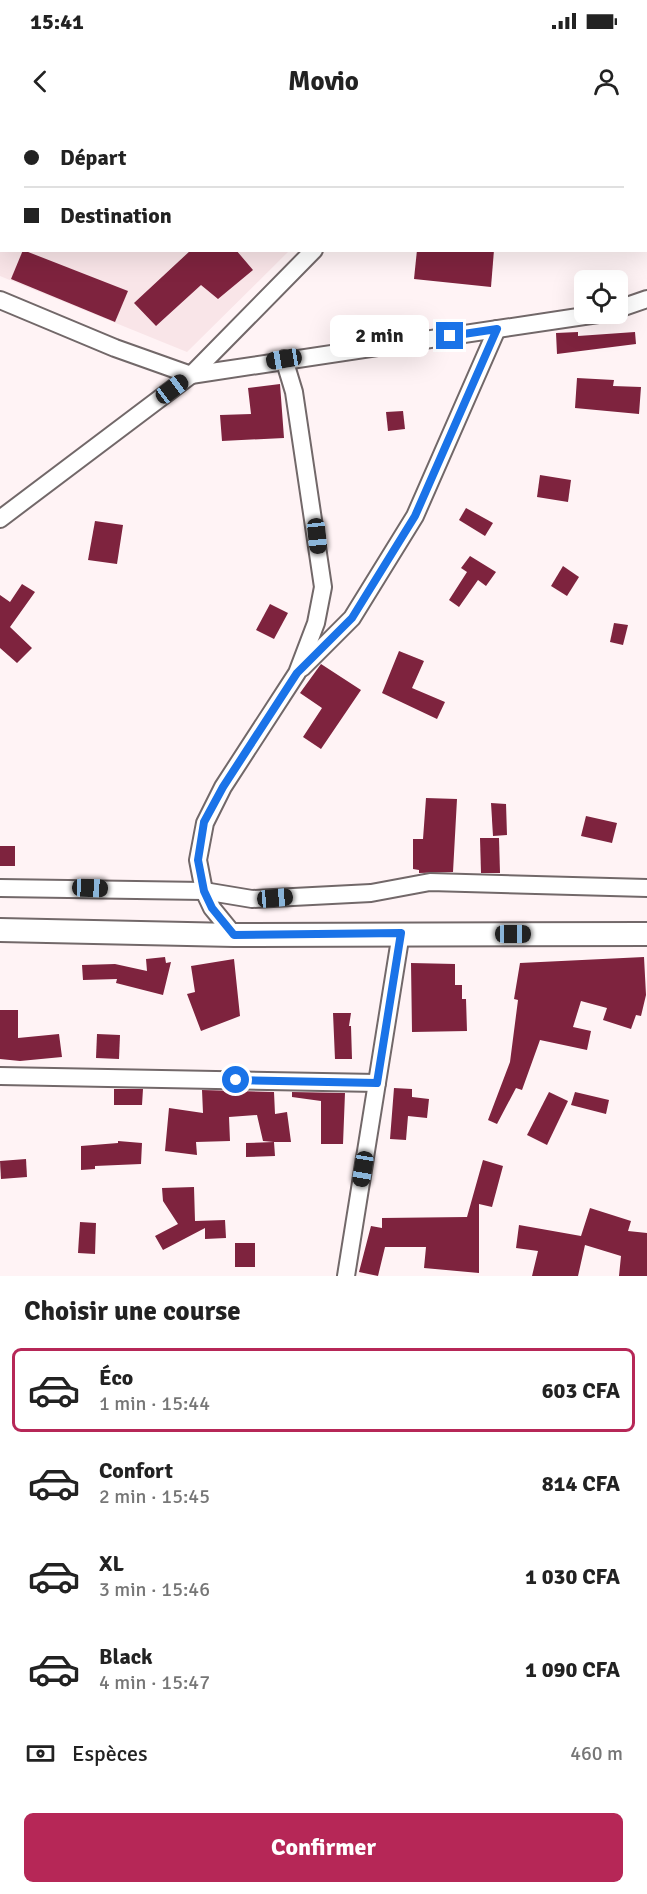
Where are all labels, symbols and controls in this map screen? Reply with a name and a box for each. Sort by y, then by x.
text: 15:41 [30,8,84,35]
icon: back [24,65,57,98]
text: Movio [288,65,359,98]
icon: person [590,65,623,98]
text: Départ [60,144,127,171]
text: Destination [60,202,172,229]
map controls [574,270,628,324]
button: locate [574,270,628,324]
callout: 2 min [330,315,429,357]
route end [436,322,463,349]
text: 2 min [355,323,404,348]
car [265,347,303,371]
car [152,371,192,407]
car [306,517,328,555]
car [72,878,108,898]
car [256,887,294,909]
car [495,925,531,943]
route start [222,1066,249,1093]
car [351,1150,375,1188]
text: Choisir une course [24,1295,241,1328]
icon: car [27,1363,81,1417]
text: Éco [99,1364,133,1391]
text: 603 CFA [542,1377,620,1404]
text: 1 min · 15:44 [99,1391,210,1416]
icon: car [27,1456,81,1510]
text: Confort [99,1457,173,1484]
text: 814 CFA [542,1470,620,1497]
text: 2 min · 15:45 [99,1484,210,1509]
icon: car [27,1549,81,1603]
text: XL [99,1550,124,1577]
text: 1 030 CFA [525,1563,620,1590]
text: 3 min · 15:46 [99,1577,210,1602]
icon: car [27,1642,81,1696]
text: Black [99,1643,153,1670]
text: 1 090 CFA [525,1656,620,1683]
text: 4 min · 15:47 [99,1670,210,1695]
icon: cash [24,1737,57,1770]
text: Espèces [72,1740,148,1767]
text: 460 m [570,1741,623,1766]
button: Confirmer [24,1813,623,1882]

